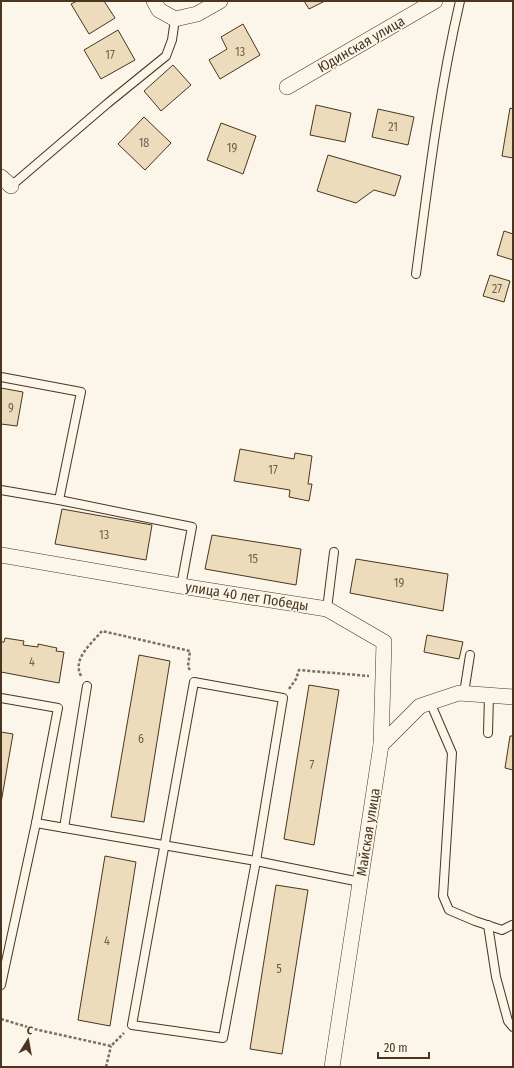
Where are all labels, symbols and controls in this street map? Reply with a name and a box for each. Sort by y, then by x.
street label: Юдинская улица [315,13,408,76]
house number: 13 [235,45,245,59]
house number: 17 [105,48,115,62]
house number: 21 [388,120,398,134]
house number: 18 [139,136,149,150]
house number: 19 [227,141,237,155]
house number: 27 [492,282,502,296]
house number: 9 [8,401,14,415]
house number: 17 [268,463,278,477]
house number: 13 [99,528,109,542]
house number: 15 [248,552,259,566]
house number: 19 [394,576,404,590]
street label: улица 40 лет Победы [184,578,310,615]
house number: 4 [29,655,35,669]
house number: 6 [138,732,144,746]
house number: 7 [310,758,315,772]
street label: Майская улица [353,787,384,877]
house number: 4 [104,934,110,948]
house number: 5 [276,962,282,976]
north arrow [8,1020,48,1060]
text: С [26,1024,34,1038]
scale bar [378,1034,429,1060]
text: 20 m [384,1041,408,1055]

